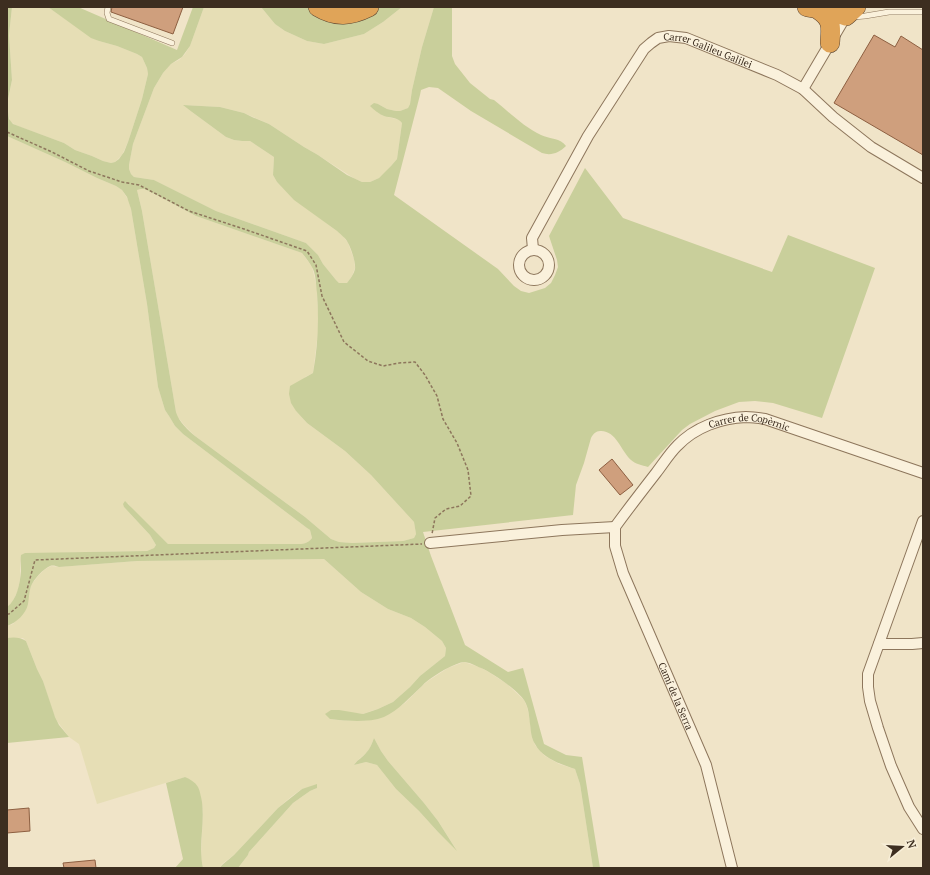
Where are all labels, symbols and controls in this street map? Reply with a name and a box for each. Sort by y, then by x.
street label: Carrer Galileu Galilei [662,30,754,71]
street label: Carrer de Copèrnic [706,411,792,434]
street label: Camí de la Serra [655,660,696,732]
north arrow [882,827,922,867]
text: N [904,838,920,851]

